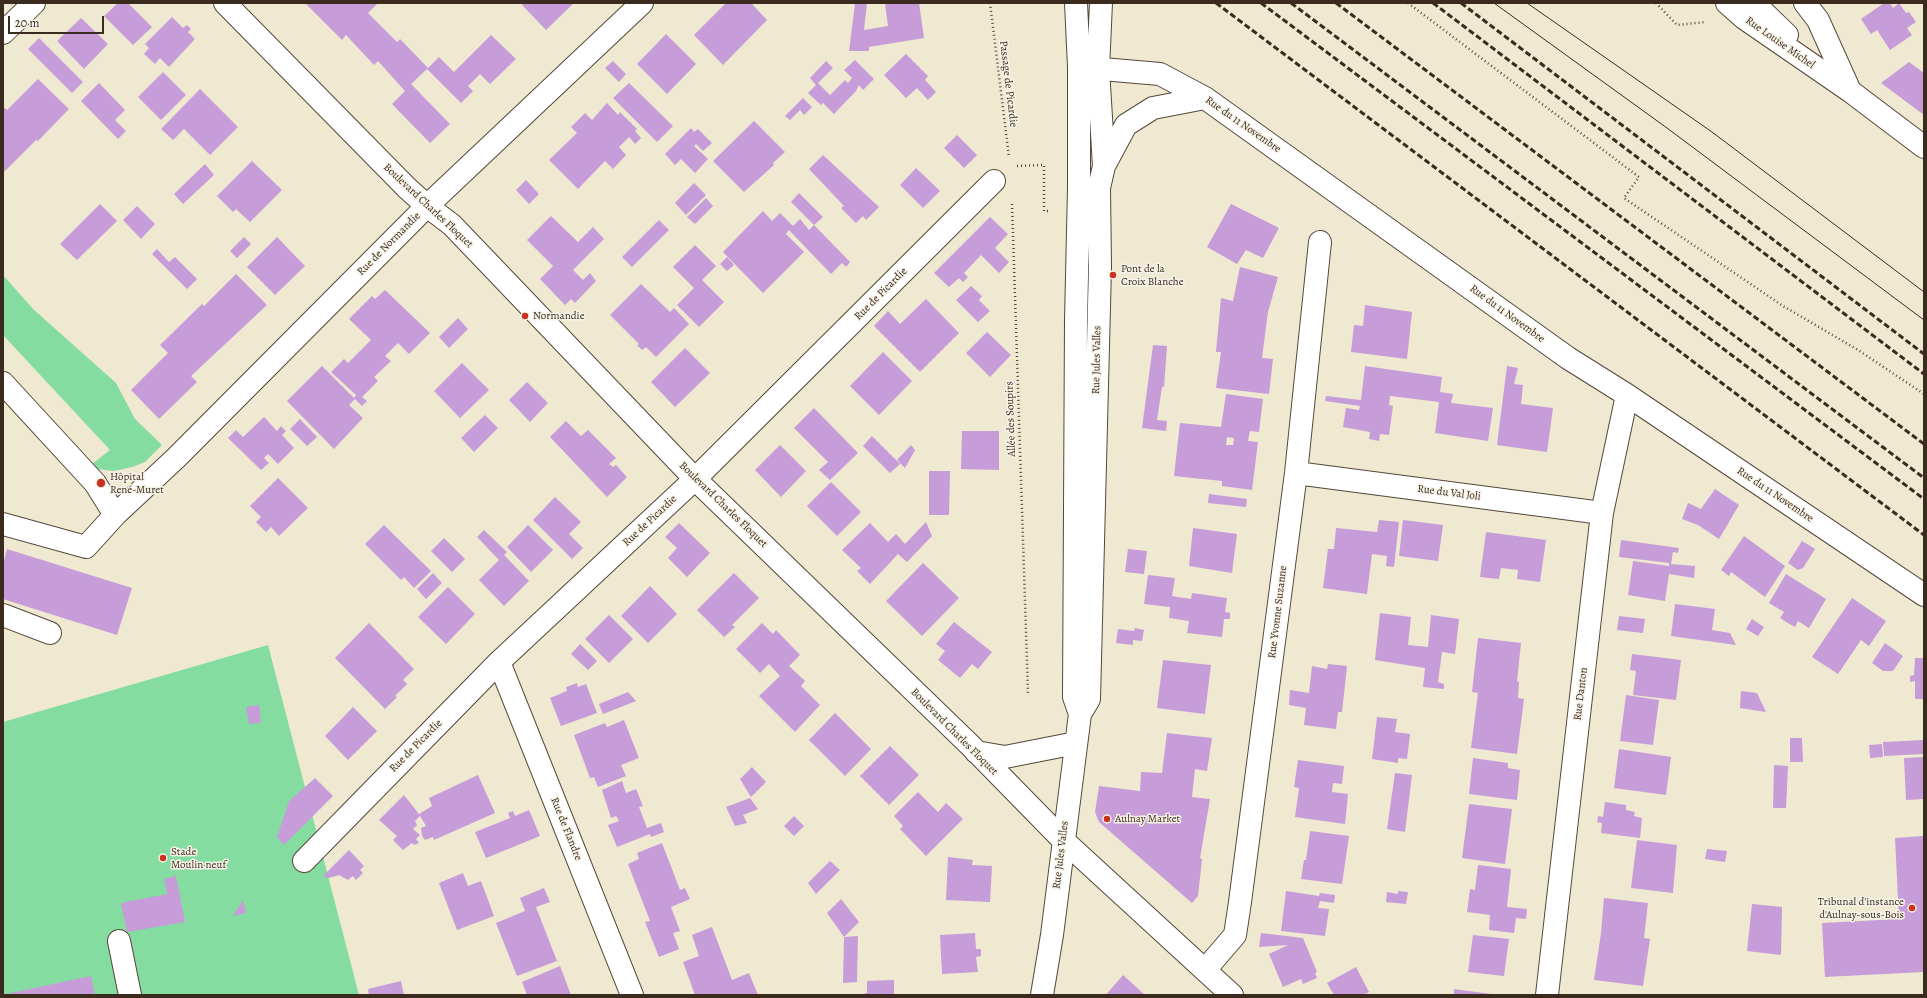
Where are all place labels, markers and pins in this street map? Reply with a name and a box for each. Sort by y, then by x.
place label: Pont de la Croix Blanche [1121,262,1184,288]
marker: Pont de la Croix Blanche [1108,270,1118,280]
place label: Normandie [533,309,585,323]
marker: Normandie [520,311,530,321]
place label: Hôpital René-Muret [110,470,164,496]
marker: Hôpital René-Muret [95,477,107,489]
place label: Aulnay Market [1115,812,1180,826]
marker: Aulnay Market [1102,814,1112,824]
place label: Stade Moulin neuf [171,845,226,871]
marker: Stade Moulin neuf [158,853,168,863]
place label: Tribunal d'instance d'Aulnay-sous-Bois [1818,895,1904,921]
marker: Tribunal d'instance d'Aulnay-sous-Bois [1907,903,1917,913]

